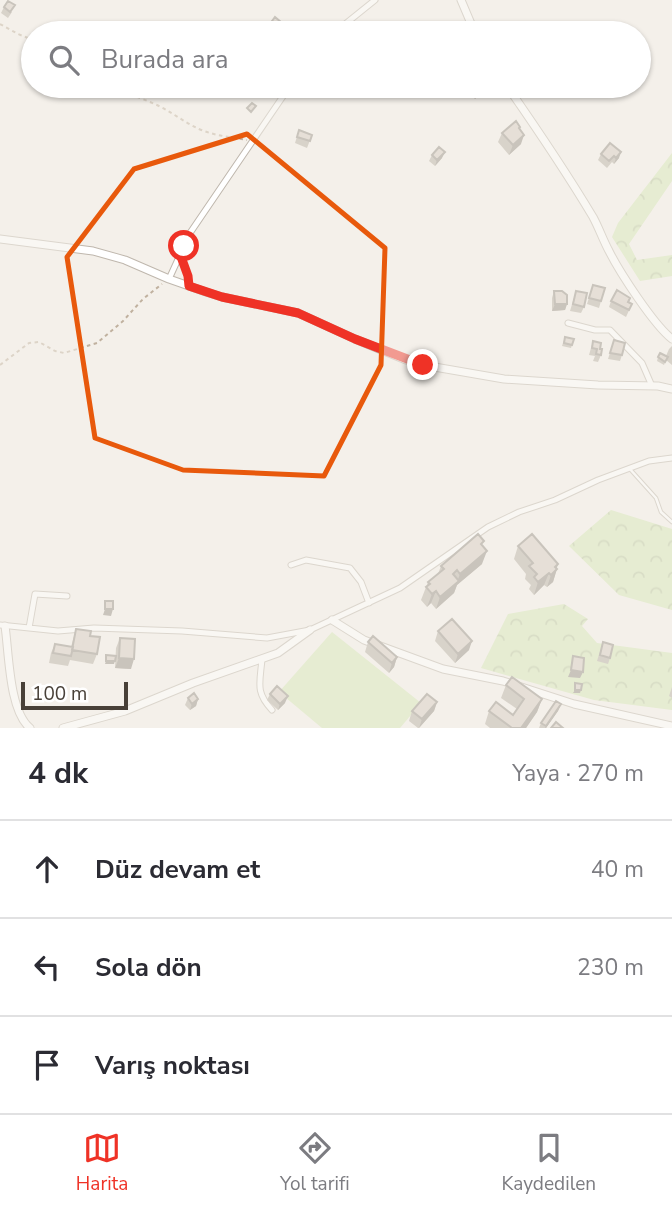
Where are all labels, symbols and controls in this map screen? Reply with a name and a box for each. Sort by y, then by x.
search box [21,21,651,98]
icon: search [45,41,83,79]
text: Burada ara [101,42,228,77]
route start [168,230,199,261]
route end [407,349,438,380]
scale bar [21,679,128,711]
text: 100 m [32,681,87,707]
text: 4 dk [28,753,88,794]
text: Yaya · 270 m [512,758,644,789]
icon: ahead [28,850,66,888]
text: Düz devam et [95,852,260,887]
text: 40 m [591,854,644,885]
icon: left [28,948,66,986]
text: Sola dön [95,950,202,985]
text: 230 m [577,952,644,983]
icon: arrive [28,1046,66,1084]
text: Varış noktası [95,1048,250,1083]
tab: Harita [76,1129,128,1197]
tab: Yol tarifi [280,1129,350,1197]
tab: Kaydedilen [501,1129,596,1197]

